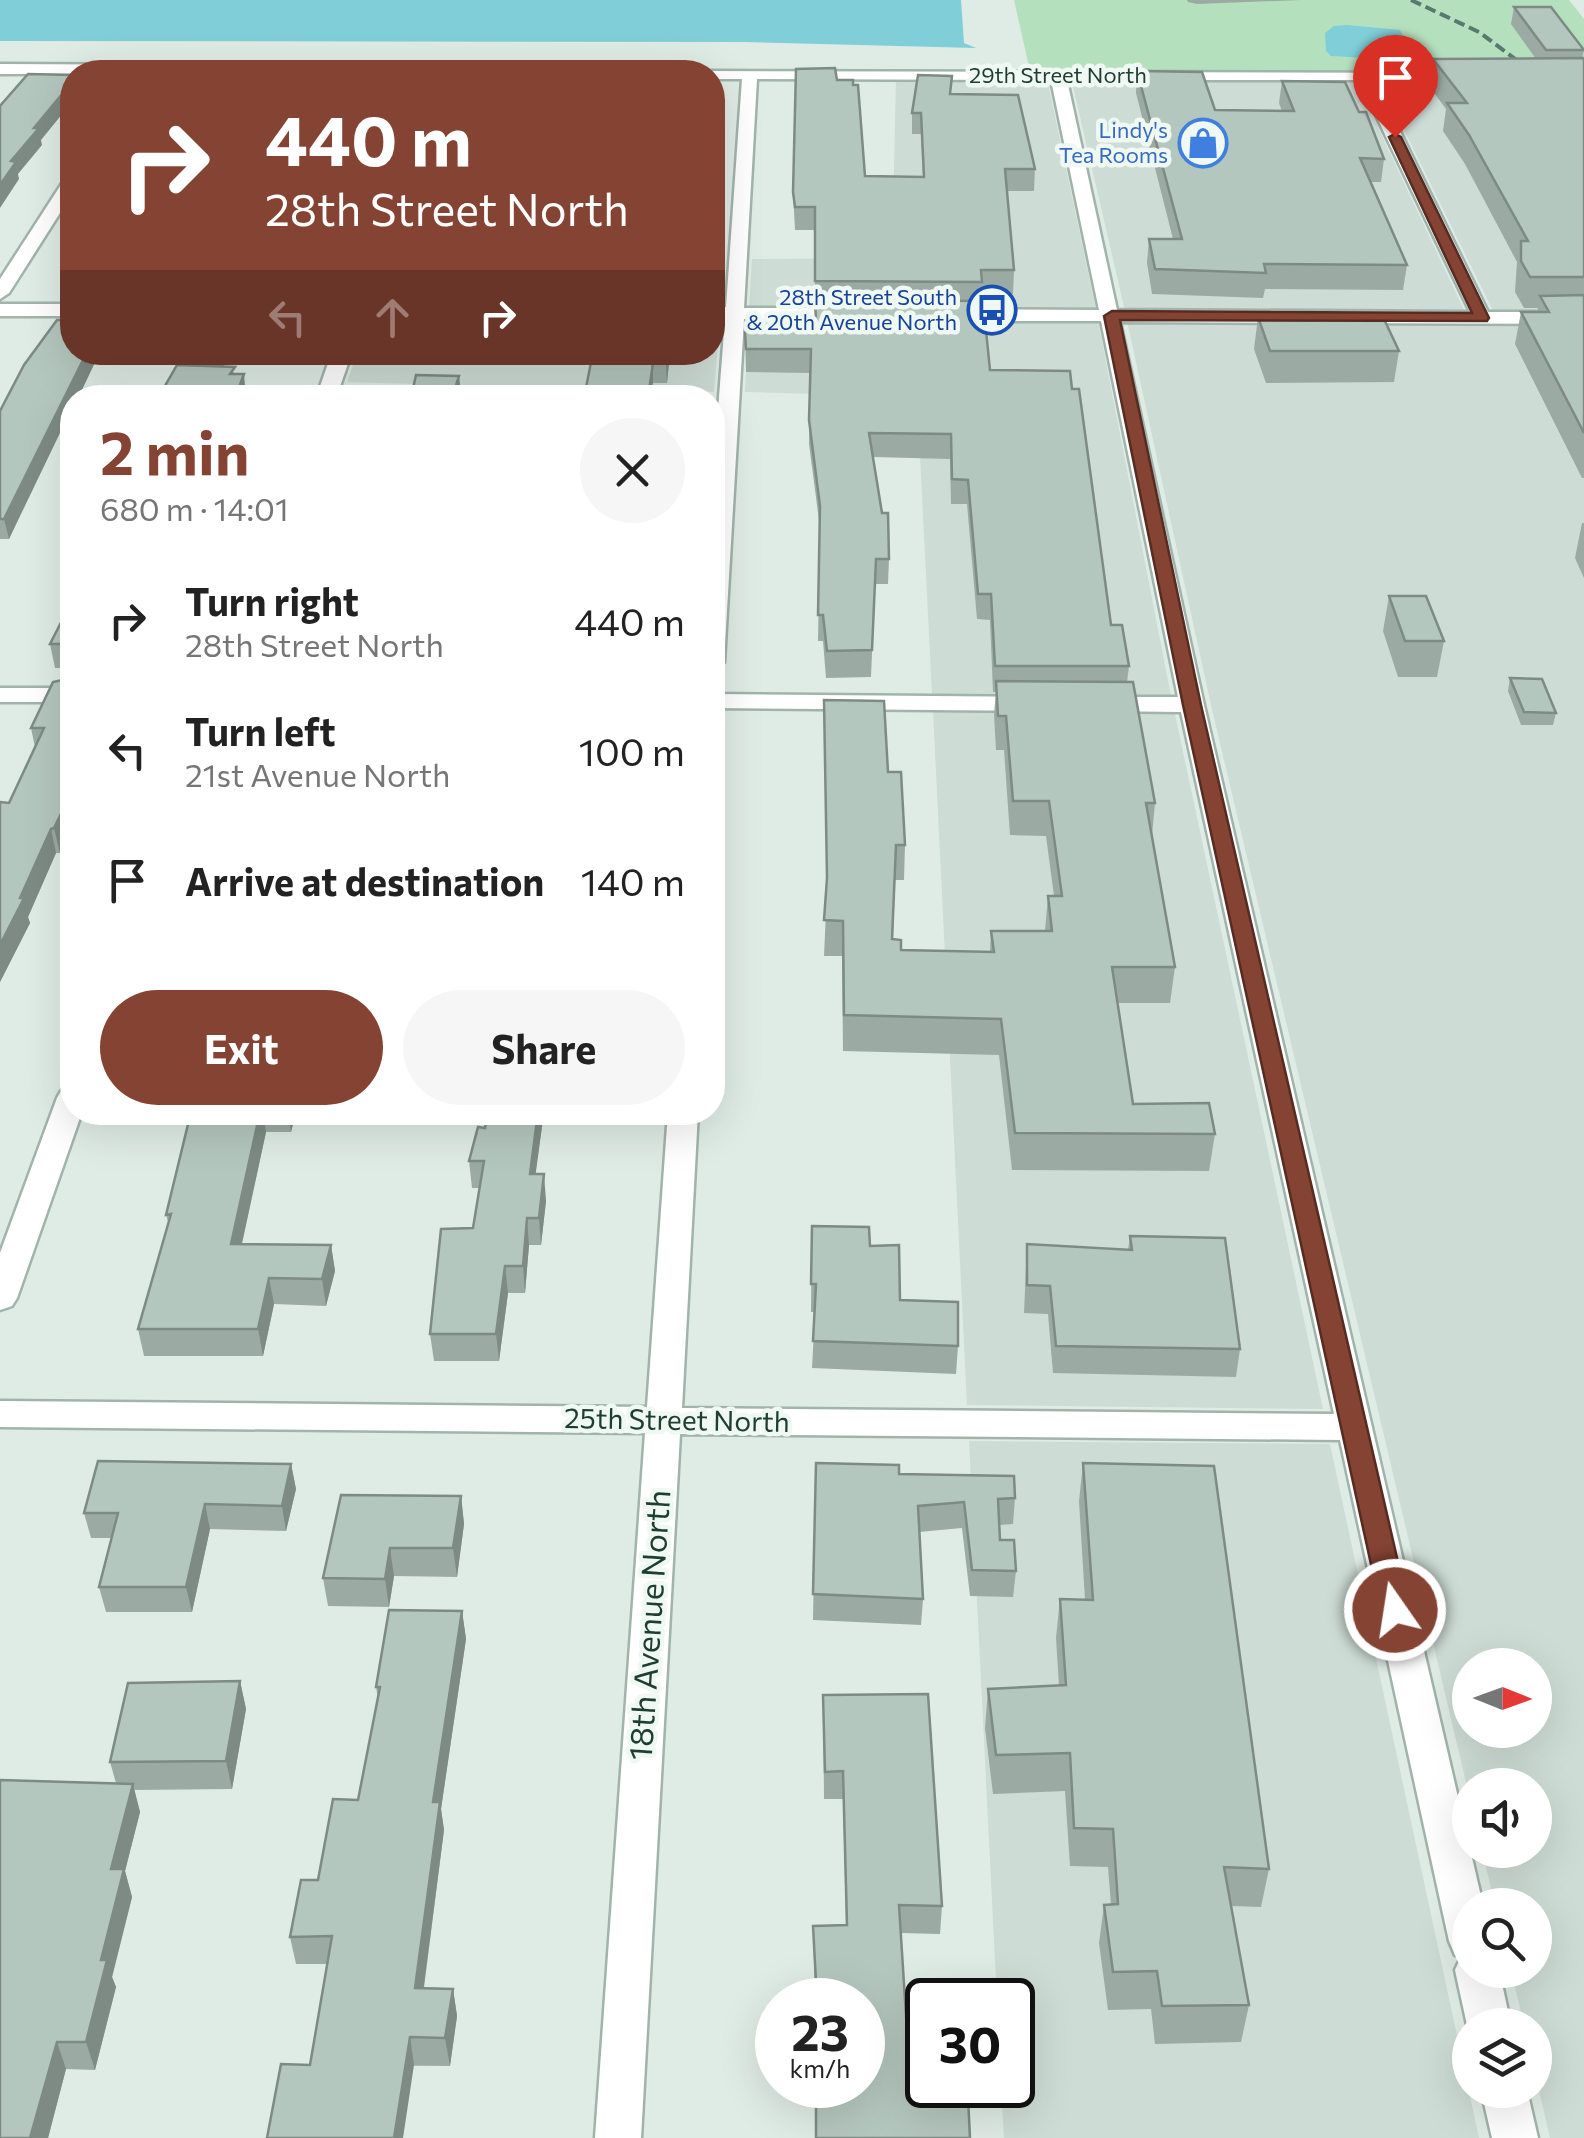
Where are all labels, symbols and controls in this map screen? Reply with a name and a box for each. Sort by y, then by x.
pin [1353,35,1438,138]
icon: arrive [1368,50,1423,105]
street label: 29th Street North [969,61,1147,88]
text: 440 m [265,95,472,180]
icon: right [100,100,230,230]
place label: Lindy's Tea Rooms [1059,116,1168,168]
shop icon: Lindy's Tea Rooms [1177,117,1229,169]
text: 28th Street North [265,180,629,235]
place label: 28th Street South & 20th Avenue North [747,283,957,335]
bus stop icon: 28th Street South & 20th Avenue North [966,284,1018,336]
icon: left [260,290,315,345]
icon: ahead [365,290,420,345]
icon: right [470,290,525,345]
text: 2 min [100,414,249,487]
button: close [580,418,685,523]
text: 680 m · 14:01 [100,488,289,528]
text: Turn right [185,577,359,624]
icon: right [100,593,155,648]
text: 440 m [574,597,685,644]
text: 28th Street North [185,624,444,664]
text: Turn left [185,707,336,754]
icon: left [100,723,155,778]
text: 100 m [579,727,685,774]
text: 21st Avenue North [185,754,450,794]
icon: arrive [100,853,155,908]
text: Arrive at destination [185,857,544,904]
text: 140 m [581,857,685,904]
button: Exit [100,990,383,1105]
button: Share [403,990,685,1105]
street label: 25th Street North [564,1400,790,1438]
street label: 18th Avenue North [619,1488,677,1761]
position arrow [1343,1558,1447,1662]
north arrow [1452,1648,1552,1748]
map controls [1452,1648,1552,2108]
button: sound [1452,1768,1552,1868]
button: search [1452,1888,1552,1988]
speed limit sign: 30 [905,1978,1035,2108]
text: 23 [791,2000,849,2061]
button: layers [1452,2008,1552,2108]
text: km/h [790,2053,850,2083]

